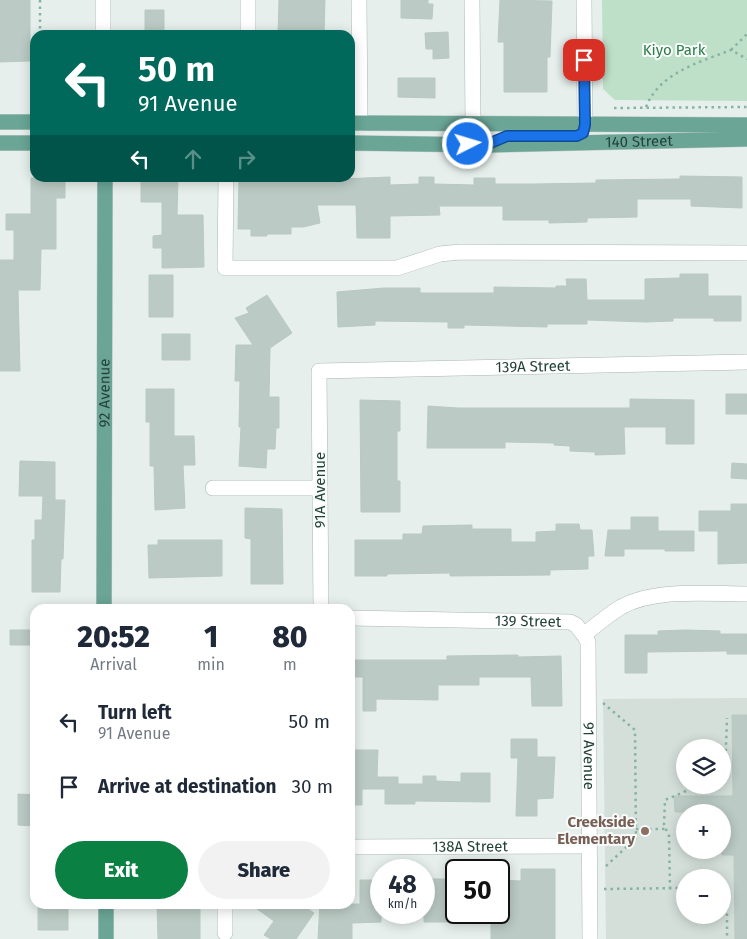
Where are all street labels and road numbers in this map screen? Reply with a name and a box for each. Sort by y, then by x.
street label: 140 Street [605,132,674,151]
street label: 139A Street [495,357,571,376]
street label: 92 Avenue [95,359,114,427]
street label: 91A Avenue [311,452,329,528]
street label: 139 Street [495,612,562,631]
street label: 91 Avenue [580,722,598,790]
street label: 138A Street [432,837,508,856]

